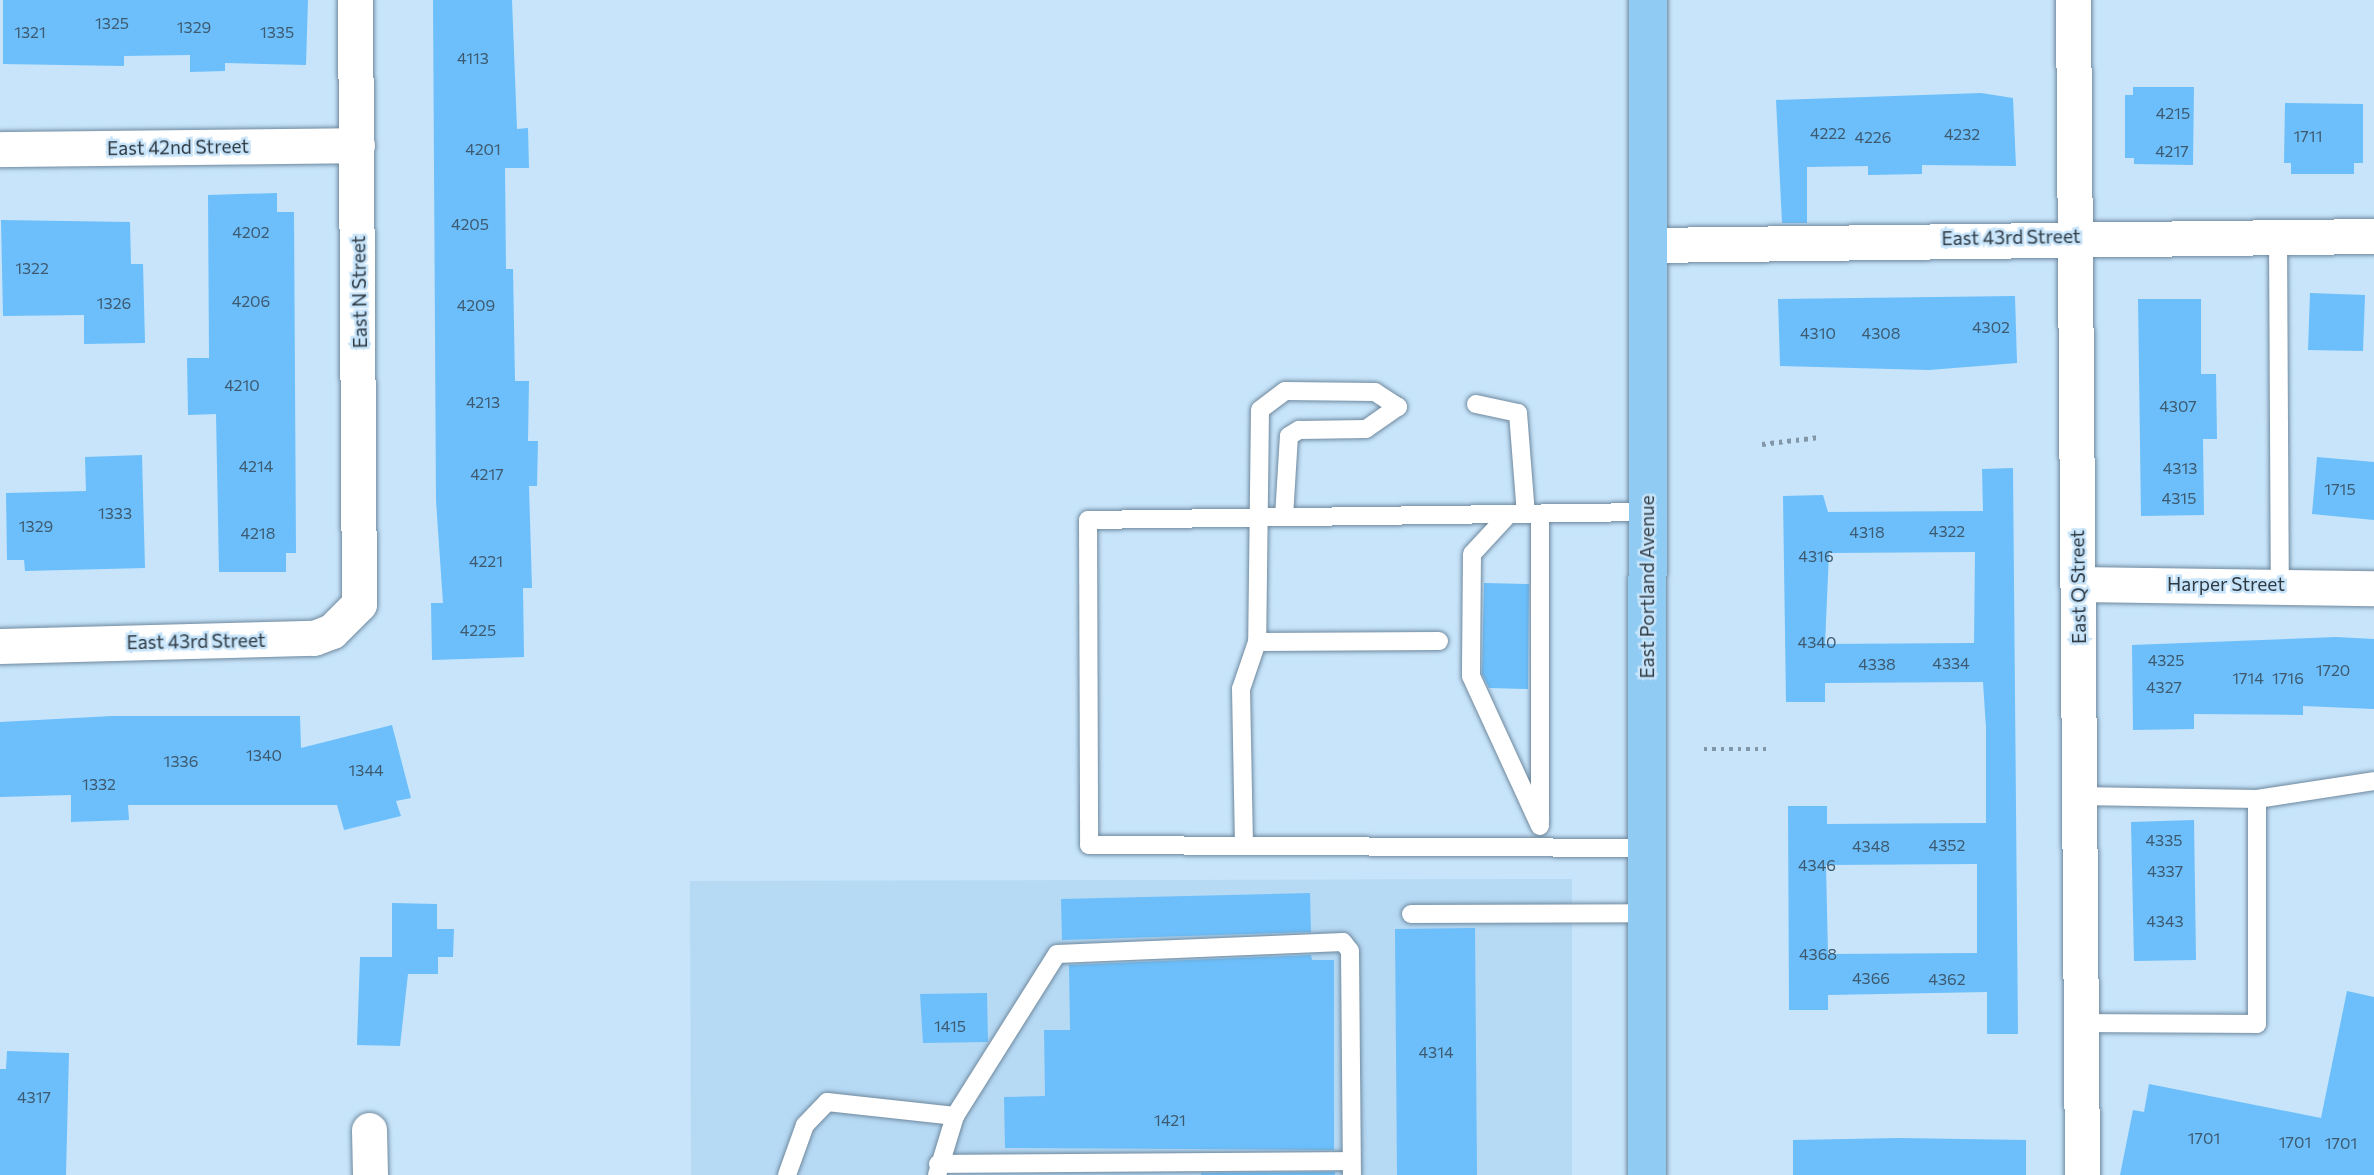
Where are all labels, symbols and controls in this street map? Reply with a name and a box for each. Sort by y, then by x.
house number: 1325 [95,13,129,33]
house number: 1329 [177,17,211,37]
house number: 1321 [14,22,46,42]
house number: 1335 [260,22,294,42]
house number: 4113 [457,48,489,68]
house number: 4215 [2156,103,2190,123]
house number: 4222 [1810,123,1846,143]
house number: 4232 [1944,124,1980,144]
house number: 1711 [2294,126,2322,146]
house number: 4226 [1855,127,1891,147]
street label: East 42nd Street [107,134,249,160]
house number: 4201 [465,139,501,159]
house number: 4217 [2155,141,2189,161]
house number: 4205 [451,214,489,234]
house number: 4202 [232,222,270,242]
street label: East 43rd Street [1941,224,2081,250]
street label: East N Street [347,235,371,349]
house number: 1322 [15,258,49,278]
house number: 4206 [232,291,270,311]
house number: 1326 [97,293,131,313]
house number: 4209 [457,295,495,315]
house number: 4302 [1972,317,2010,337]
house number: 4310 [1800,323,1836,343]
house number: 4308 [1862,323,1900,343]
house number: 4210 [224,375,260,395]
house number: 4213 [466,392,500,412]
house number: 4307 [2159,396,2197,416]
house number: 4214 [239,456,273,476]
house number: 4313 [2163,458,2197,478]
house number: 4217 [470,464,504,484]
house number: 1715 [2324,479,2356,499]
house number: 4315 [2162,488,2196,508]
street label: East Portland Avenue [1636,495,1658,679]
house number: 1333 [98,503,132,523]
house number: 1329 [19,516,53,536]
house number: 4322 [1929,521,1965,541]
house number: 4318 [1849,522,1885,542]
house number: 4218 [241,523,275,543]
street label: East Q Street [2066,530,2090,644]
house number: 4316 [1798,546,1834,566]
house number: 4221 [469,551,503,571]
street label: Harper Street [2167,573,2285,595]
house number: 4225 [460,620,496,640]
street label: East 43rd Street [126,628,266,654]
house number: 4340 [1798,632,1836,652]
house number: 4325 [2148,650,2184,670]
house number: 4334 [1932,653,1970,673]
house number: 4338 [1858,654,1896,674]
house number: 1720 [2316,660,2350,680]
house number: 1714 [2232,668,2264,688]
house number: 1716 [2272,668,2304,688]
house number: 4327 [2146,677,2182,697]
house number: 1340 [246,745,282,765]
house number: 1336 [164,751,198,771]
house number: 1344 [348,760,384,780]
house number: 1332 [82,774,116,794]
house number: 4335 [2145,830,2183,850]
house number: 4352 [1929,835,1965,855]
house number: 4348 [1852,836,1890,856]
house number: 4346 [1798,855,1836,875]
house number: 4337 [2147,861,2183,881]
house number: 4343 [2146,911,2184,931]
house number: 4368 [1799,944,1837,964]
house number: 4366 [1852,968,1890,988]
house number: 4362 [1928,969,1966,989]
house number: 1415 [934,1016,966,1036]
house number: 4314 [1418,1042,1454,1062]
house number: 4317 [17,1087,51,1107]
house number: 1421 [1154,1110,1186,1130]
house number: 1701 [2188,1128,2220,1148]
house number: 1701 [2279,1132,2311,1152]
house number: 1701 [2325,1133,2357,1153]

